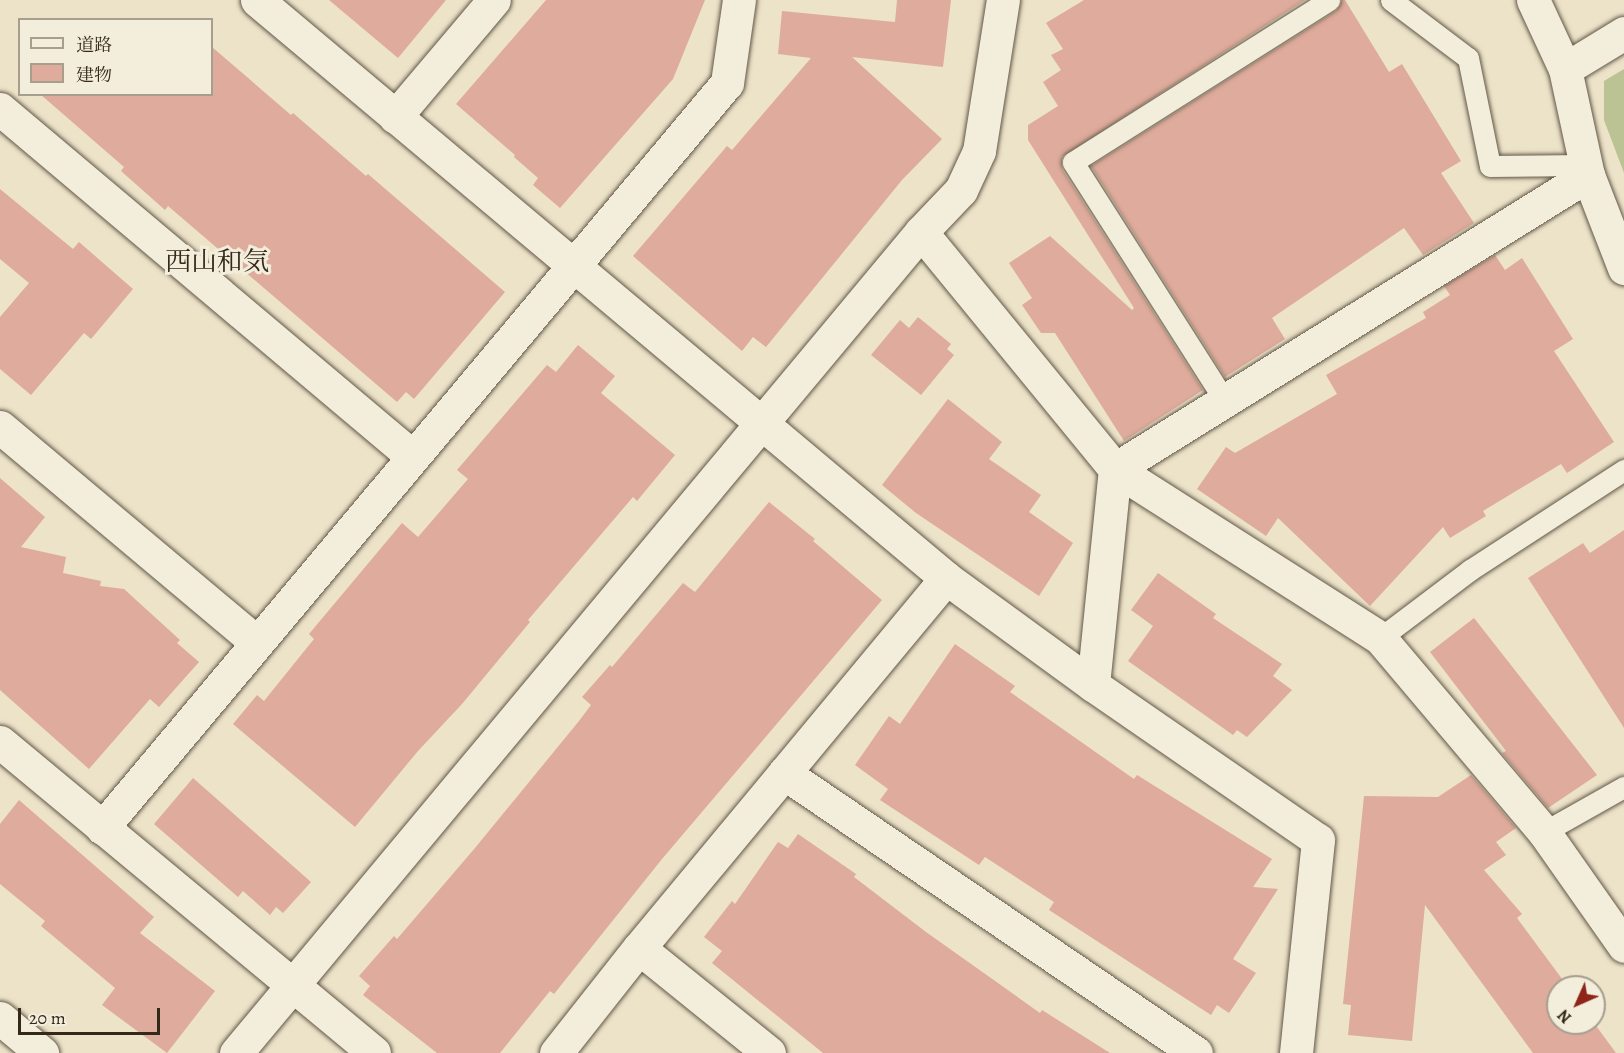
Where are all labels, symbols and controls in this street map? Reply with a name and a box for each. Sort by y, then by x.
legend [18,18,213,96]
text: 道路 [76,33,112,57]
text: 建物 [76,63,112,87]
district label: 西山和気 [165,246,269,278]
north arrow [1546,975,1606,1035]
scale bar [21,996,164,1034]
text: N [1553,1004,1577,1028]
text: 20 m [29,1006,66,1030]

